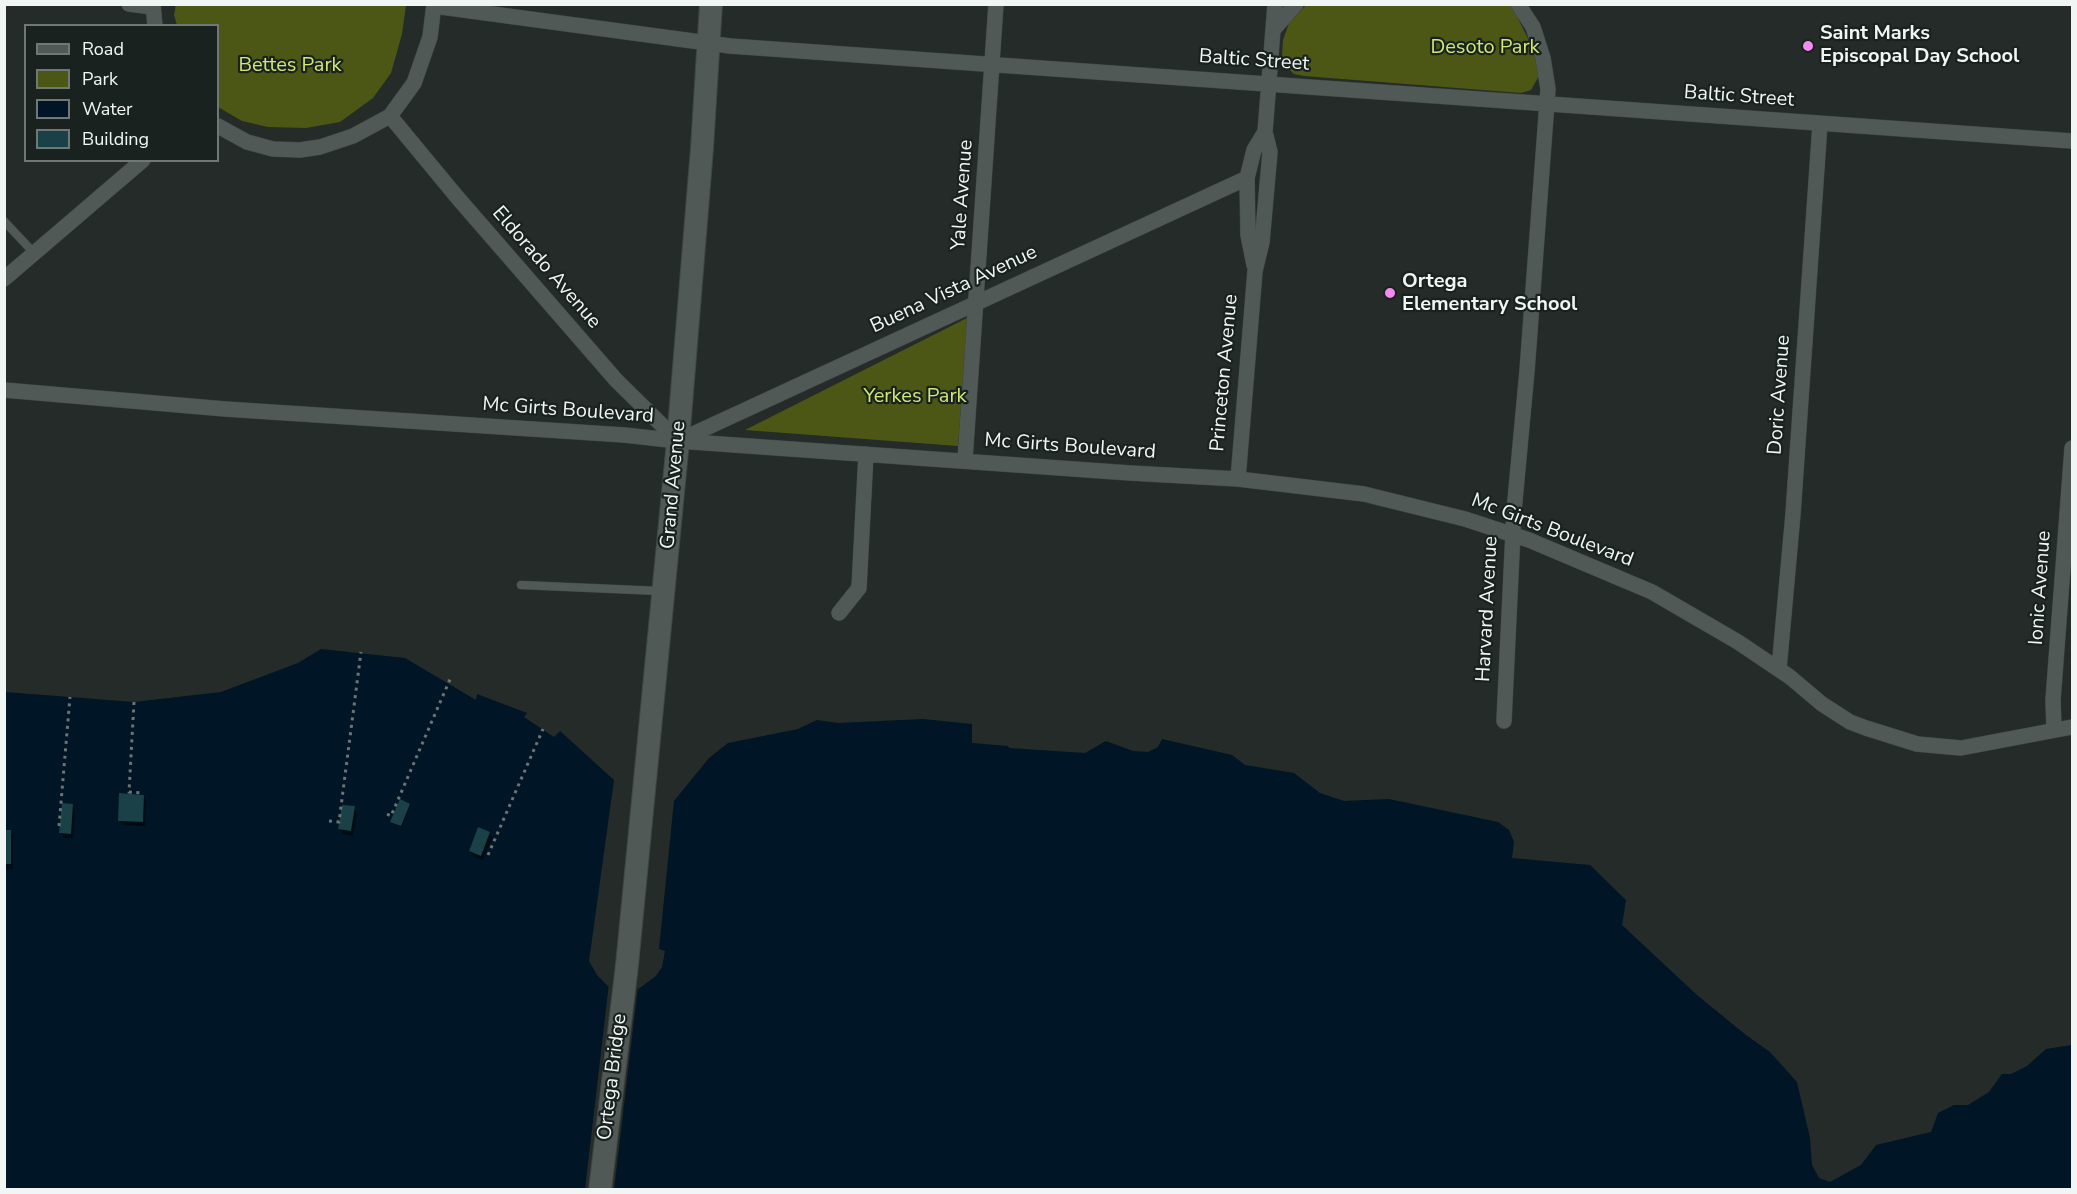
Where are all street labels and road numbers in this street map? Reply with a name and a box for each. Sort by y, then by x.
street label: Baltic Street [1198,45,1310,77]
street label: Baltic Street [1683,81,1795,113]
street label: Yale Avenue [947,139,979,251]
street label: Eldorado Avenue [486,202,606,334]
street label: Buena Vista Avenue [867,241,1041,339]
street label: Princeton Avenue [1206,293,1244,453]
street label: Doric Avenue [1764,334,1796,456]
street label: Mc Girts Boulevard [482,393,654,429]
street label: Grand Avenue [656,420,692,550]
street label: Mc Girts Boulevard [984,429,1156,465]
street label: Mc Girts Boulevard [1468,489,1636,573]
street label: Ionic Avenue [2025,530,2057,646]
street label: Harvard Avenue [1472,535,1504,683]
street label: Ortega Bridge [593,1012,633,1142]

